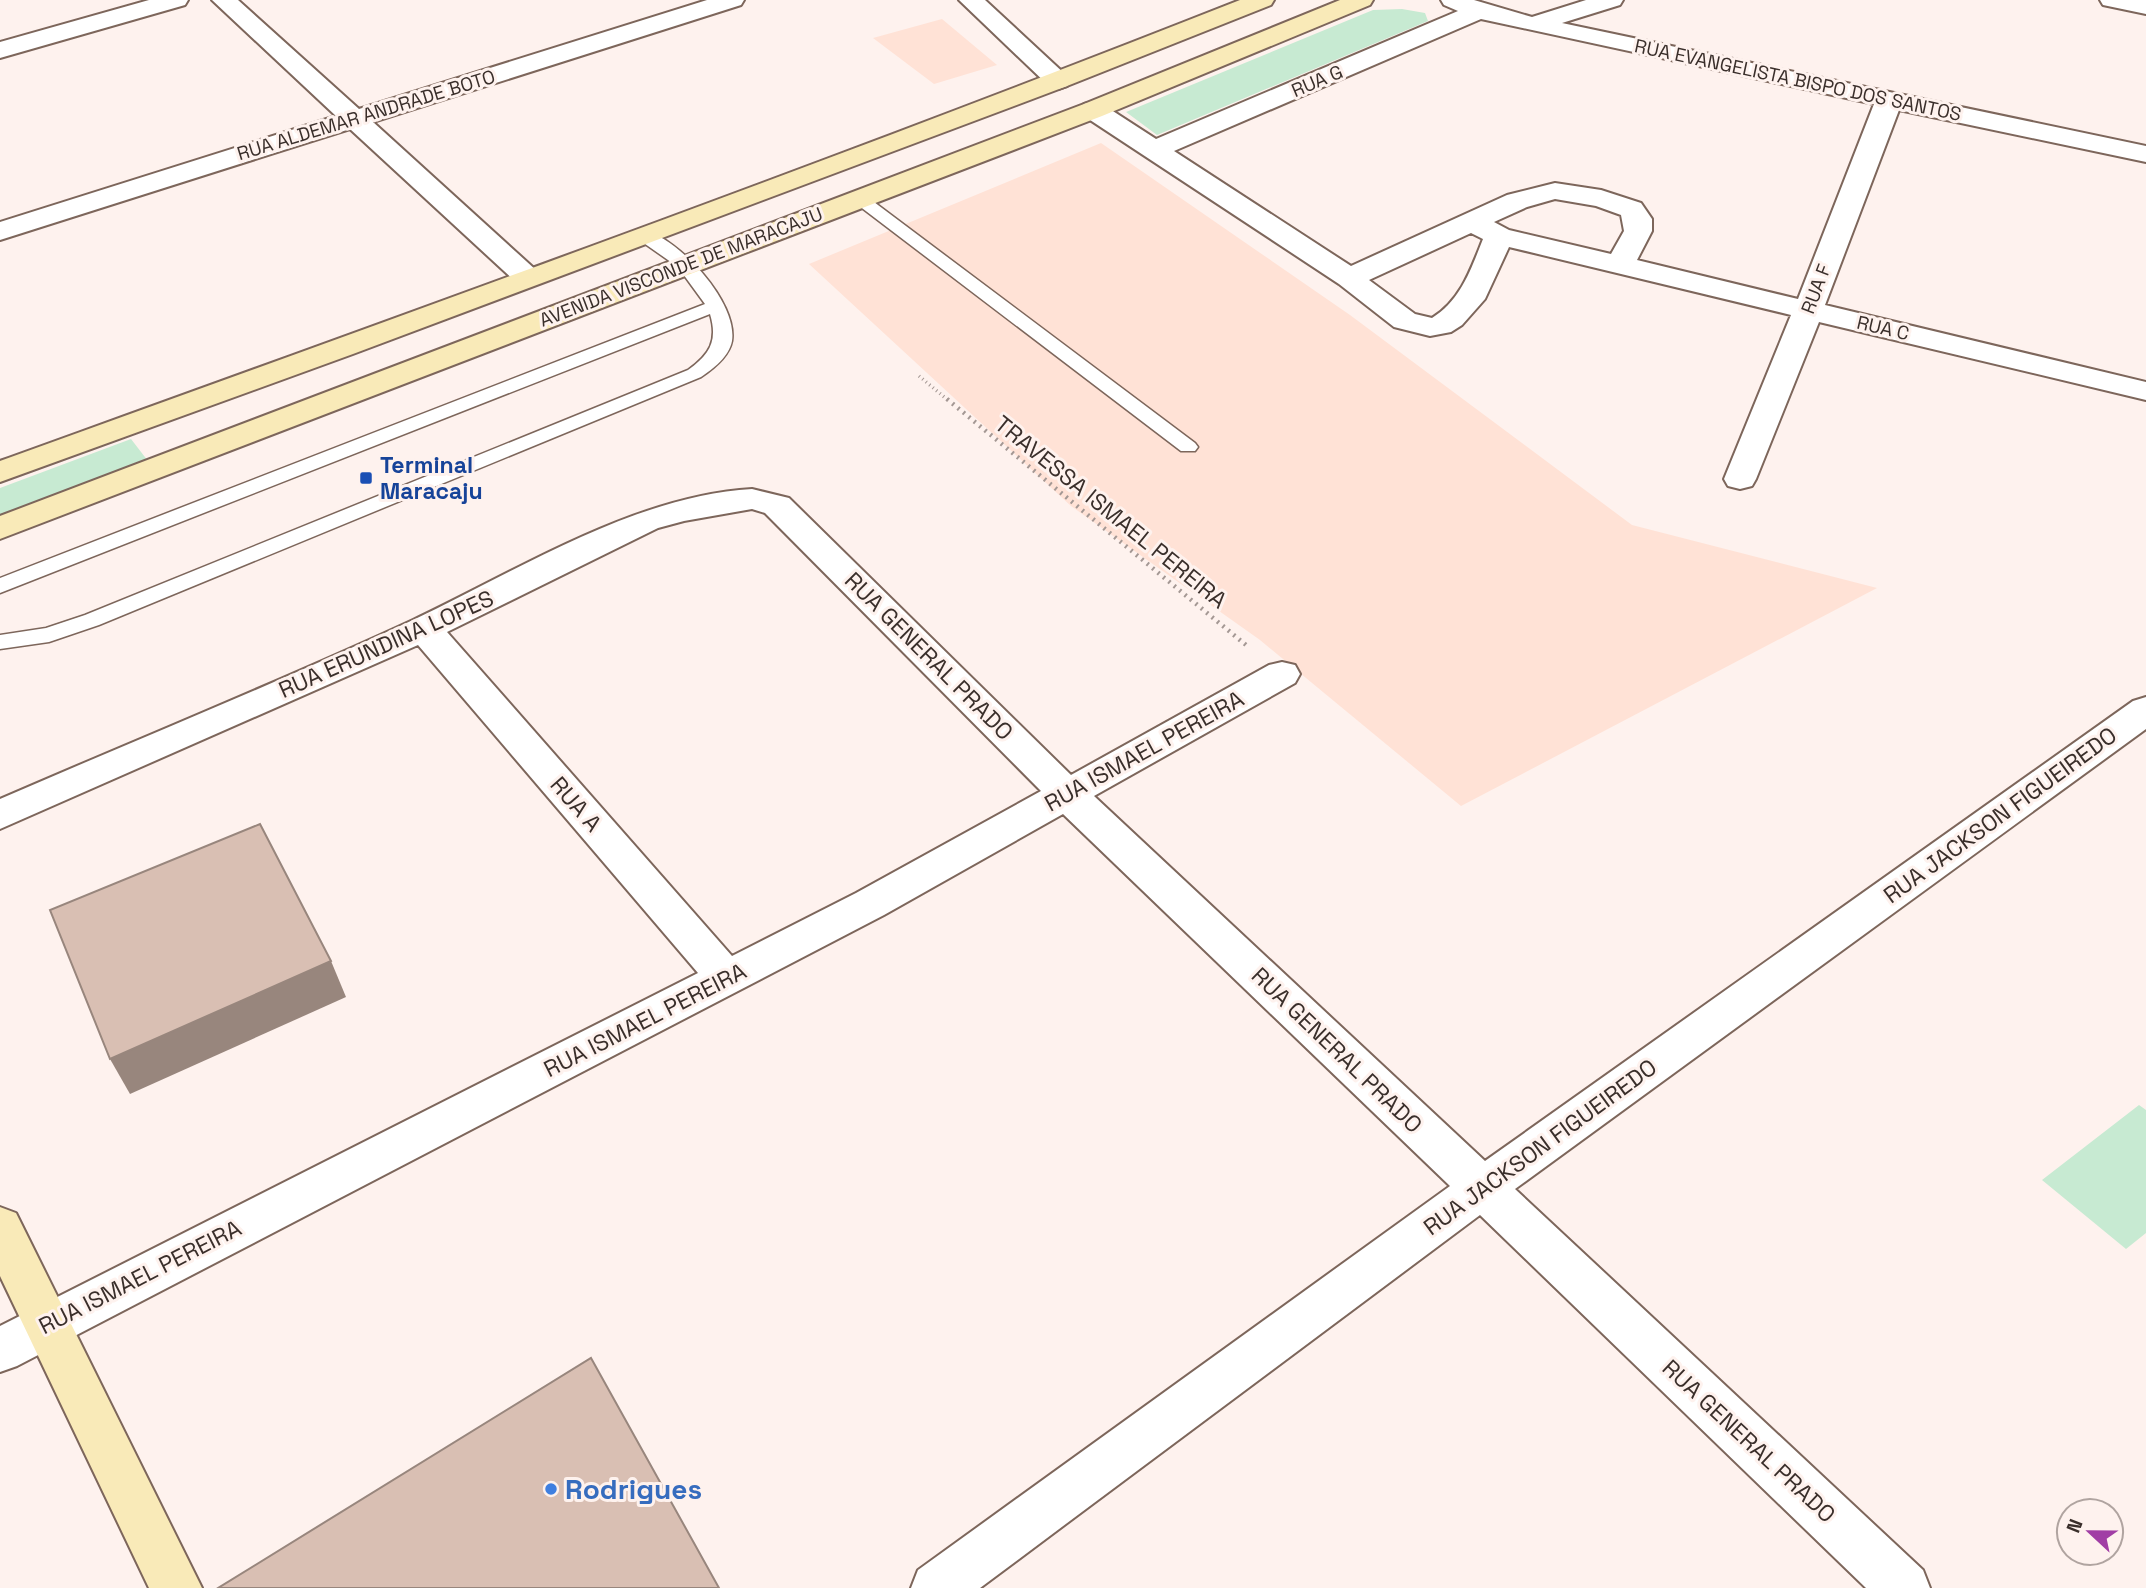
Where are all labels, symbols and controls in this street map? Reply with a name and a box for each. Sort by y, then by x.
street label: RUA EVANGELISTA BISPO DOS SANTOS [1632,33,1964,127]
street label: RUA G [1287,59,1347,103]
street label: RUA ALDEMAR ANDRADE BOTO [234,64,498,166]
street label: AVENIDA VISCONDE DE MARACAJU [536,201,826,333]
street label: RUA F [1795,261,1837,317]
street label: RUA C [1854,310,1912,346]
street label: TRAVESSA ISMAEL PEREIRA [989,409,1233,615]
place label: Terminal Maracaju [380,450,483,506]
marker: Terminal Maracaju [358,470,374,486]
street label: RUA GENERAL PRADO [838,565,1020,747]
street label: RUA ERUNDINA LOPES [274,583,498,705]
street label: RUA ISMAEL PEREIRA [1039,684,1249,818]
street label: RUA JACKSON FIGUEIREDO [1877,720,2123,910]
street label: RUA A [544,770,608,838]
street label: RUA ISMAEL PEREIRA [539,956,751,1084]
street label: RUA GENERAL PRADO [1245,961,1429,1139]
street label: RUA JACKSON FIGUEIREDO [1417,1052,1663,1242]
street label: RUA ISMAEL PEREIRA [34,1213,246,1341]
street label: RUA GENERAL PRADO [1656,1353,1842,1529]
place label: Rodrigues [565,1471,702,1507]
marker: Rodrigues [543,1481,559,1497]
north arrow [2055,1497,2125,1567]
text: N [2061,1515,2089,1536]

